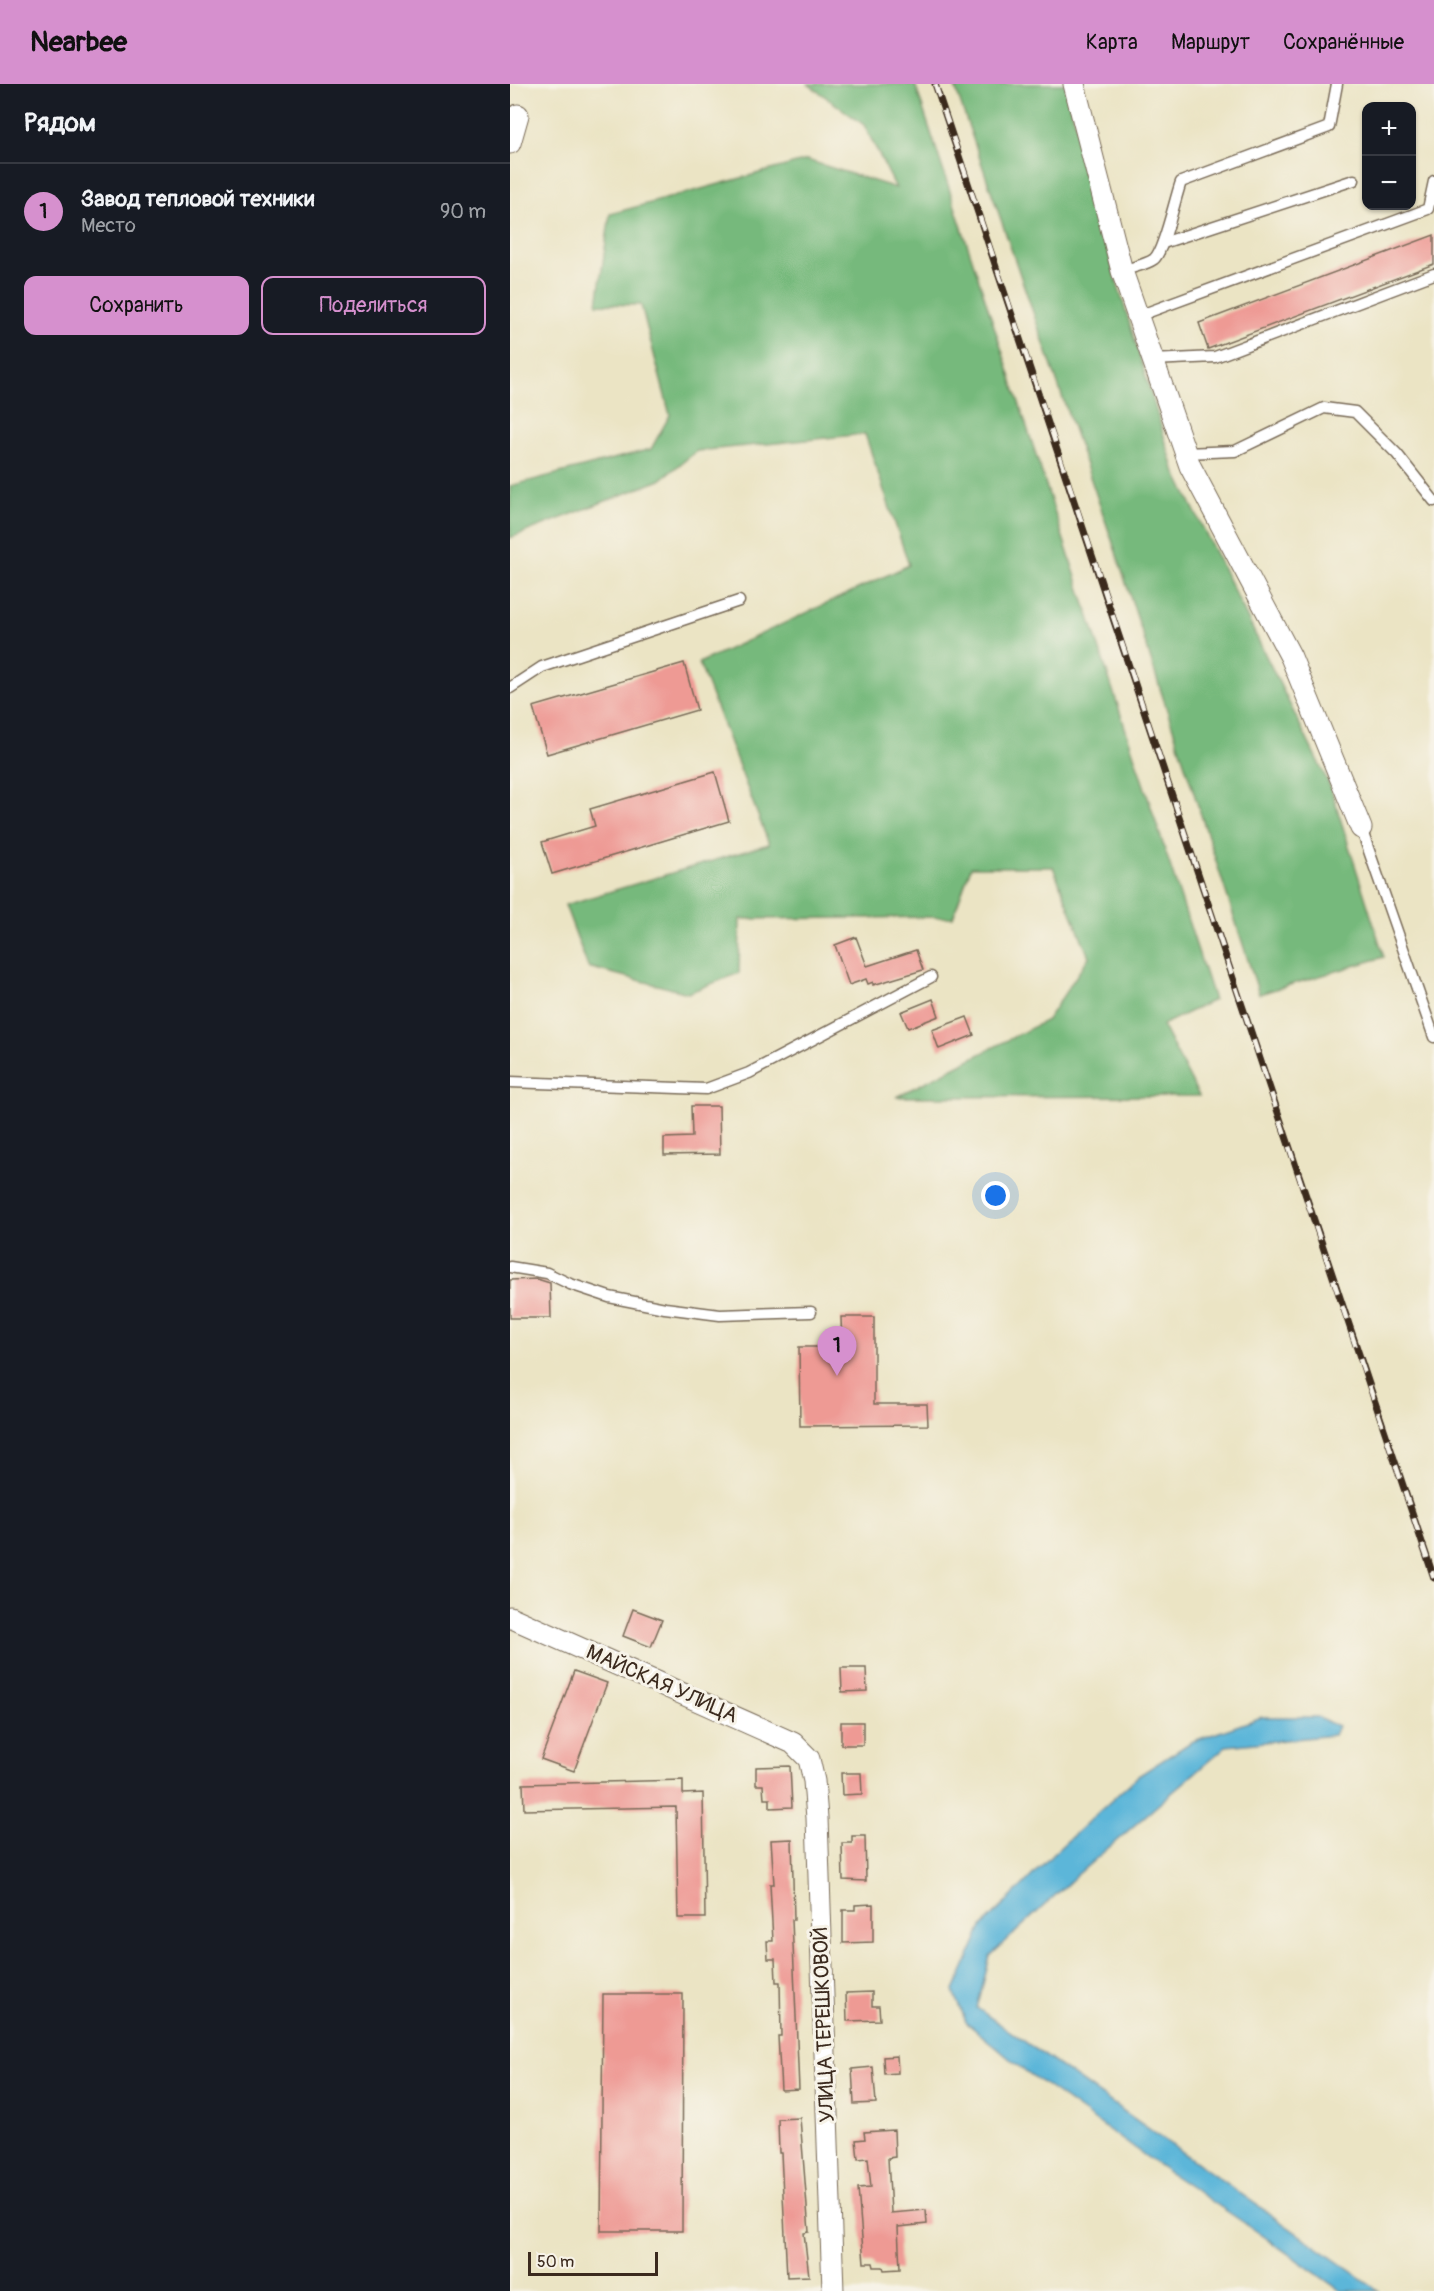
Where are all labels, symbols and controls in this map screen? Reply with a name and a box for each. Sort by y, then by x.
text: Nearbee [30,25,127,60]
text: Карта [1086,29,1138,56]
text: Маршрут [1171,29,1250,56]
text: Сохранённые [1283,29,1404,56]
map controls [1362,102,1416,210]
button: + [1362,102,1416,156]
text: Рядом [24,107,96,139]
button: − [1362,156,1416,210]
text: Завод тепловой техники [81,185,314,213]
text: 1 [40,199,47,224]
text: 90 m [440,199,486,224]
text: Место [81,213,136,238]
button: Сохранить [24,276,249,335]
button: Поделиться [261,276,486,335]
your location [981,1181,1010,1210]
pin: 1 [818,1326,856,1376]
street label: МАЙСКАЯ УЛИЦА [582,1639,742,1729]
street label: УЛИЦА ТЕРЕШКОВОЙ [807,1927,841,2123]
scale bar [528,2249,658,2276]
text: 50 m [537,2252,574,2272]

